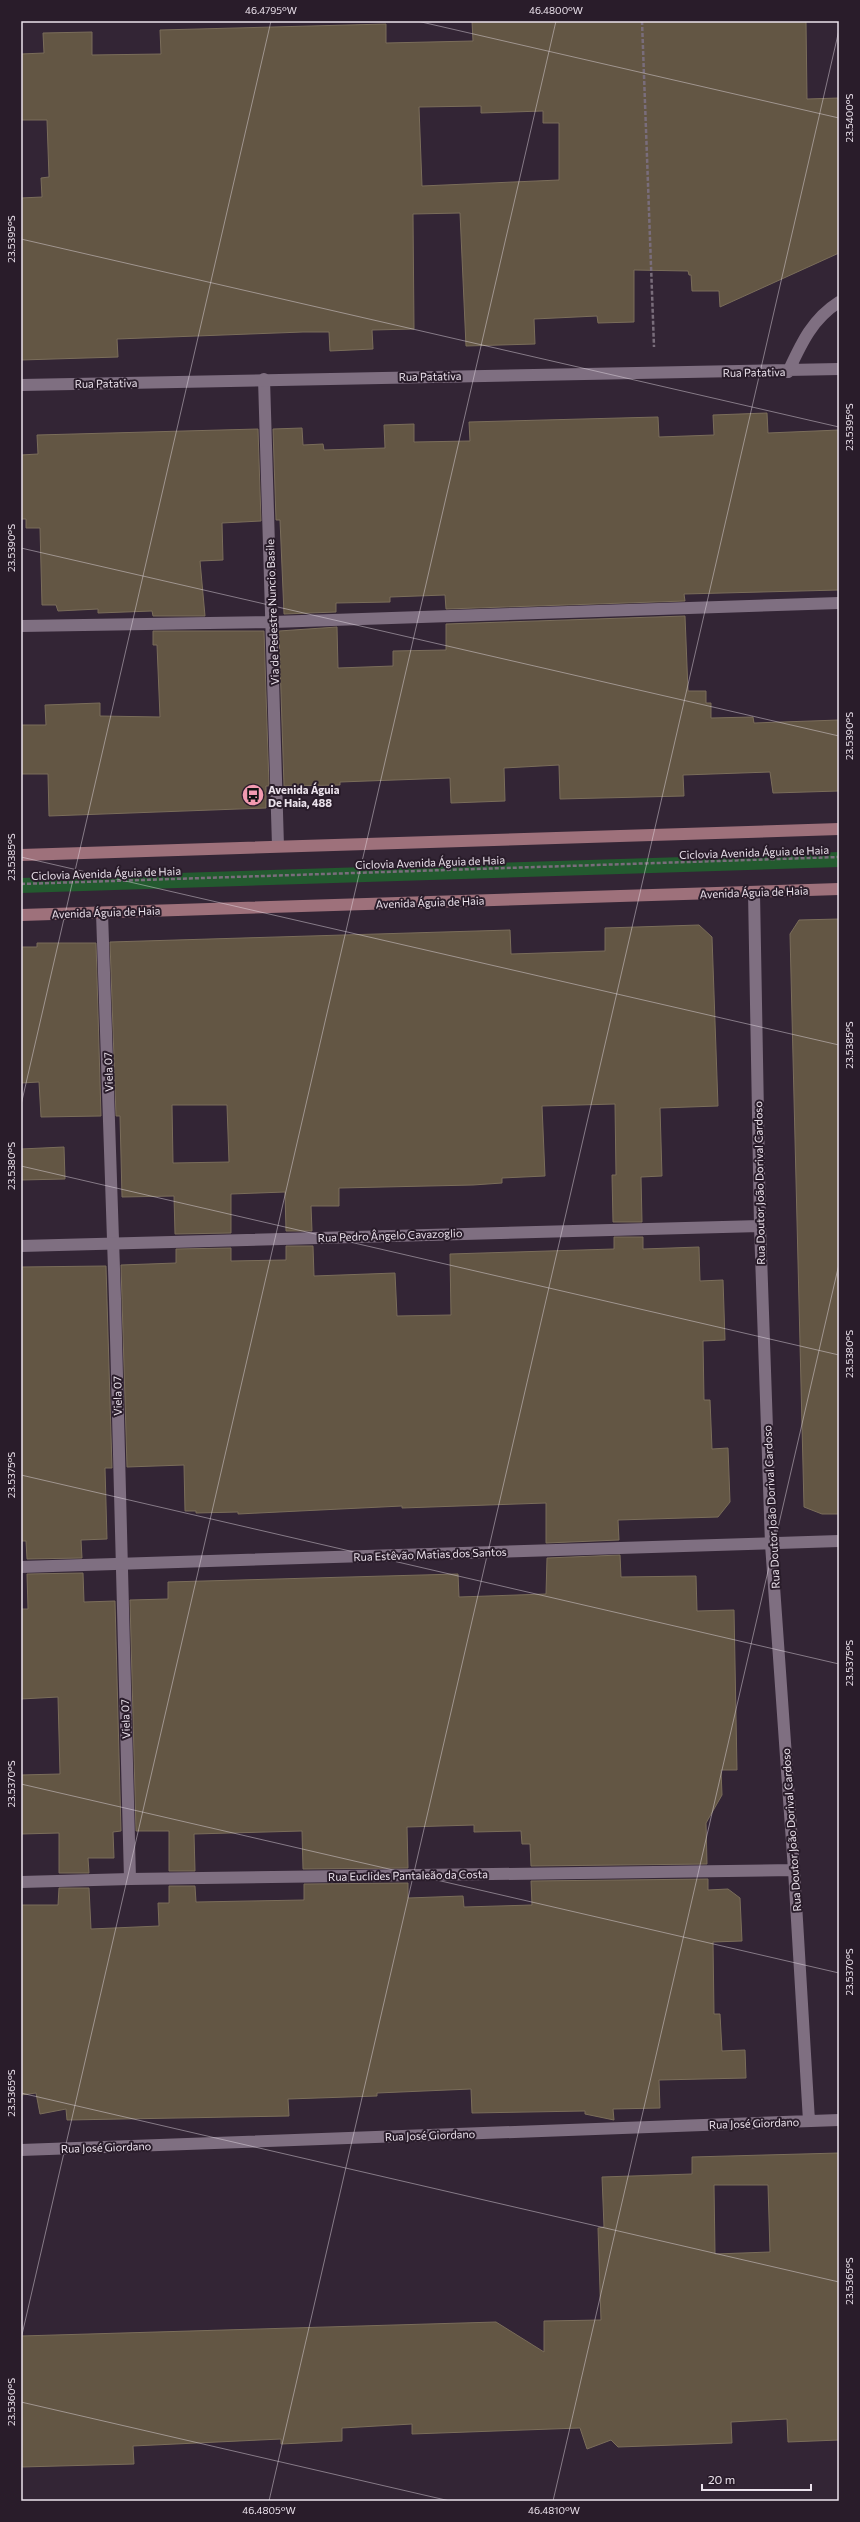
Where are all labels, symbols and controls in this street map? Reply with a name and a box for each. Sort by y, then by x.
text: 46.4795°W [245,4,297,16]
text: 46.4800°W [529,4,583,16]
text: 23.5400°S [843,93,855,142]
text: 23.5395°S [5,215,17,263]
street label: Rua Patativa [722,365,786,379]
street label: Rua Patativa [398,369,462,383]
street label: Rua Patativa [74,376,138,390]
text: 23.5395°S [843,403,855,451]
text: 23.5390°S [5,524,17,572]
street label: Via de Pedestre Nuncio Basile [263,539,281,685]
text: 23.5390°S [843,712,855,760]
bus stop icon: Avenida Águia De Haia, 488 [240,782,266,808]
place label: Avenida Águia De Haia, 488 [268,782,340,809]
text: 23.5385°S [5,833,17,881]
street label: Ciclovia Avenida Águia de Haia [679,842,829,861]
street label: Ciclovia Avenida Águia de Haia [355,852,505,871]
street label: Ciclovia Avenida Águia de Haia [31,863,181,882]
street label: Avenida Águia de Haia [699,883,809,900]
street label: Avenida Águia de Haia [375,893,485,910]
street label: Avenida Águia de Haia [51,903,161,920]
text: 23.5385°S [843,1021,855,1069]
street label: Viela 07 [101,1052,115,1092]
street label: Rua Doutor João Dorival Cardoso [751,1101,768,1265]
text: 23.5380°S [5,1142,17,1190]
street label: Rua Pedro Ângelo Cavazoglio [317,1225,463,1244]
text: 23.5380°S [843,1330,855,1378]
street label: Viela 07 [110,1376,124,1416]
street label: Rua Doutor João Dorival Cardoso [760,1424,783,1589]
text: 23.5375°S [5,1452,17,1498]
street label: Rua Estêvão Matias dos Santos [353,1545,507,1563]
text: 23.5375°S [843,1640,855,1686]
street label: Viela 07 [118,1699,132,1739]
street label: Rua Doutor João Dorival Cardoso [779,1747,804,1912]
text: 23.5370°S [5,1760,17,1808]
street label: Rua Euclides Pantaleão da Costa [328,1867,488,1883]
text: 23.5370°S [843,1948,855,1996]
text: 23.5365°S [5,2069,17,2117]
street label: Rua José Giordano [709,2115,800,2132]
street label: Rua José Giordano [385,2127,476,2144]
street label: Rua José Giordano [61,2139,152,2156]
text: 23.5365°S [843,2257,855,2305]
text: 23.5360°S [5,2378,17,2426]
scale bar [702,2466,811,2492]
text: 20 m [708,2472,735,2486]
text: 46.4805°W [242,2504,296,2516]
text: 46.4810°W [528,2504,580,2516]

